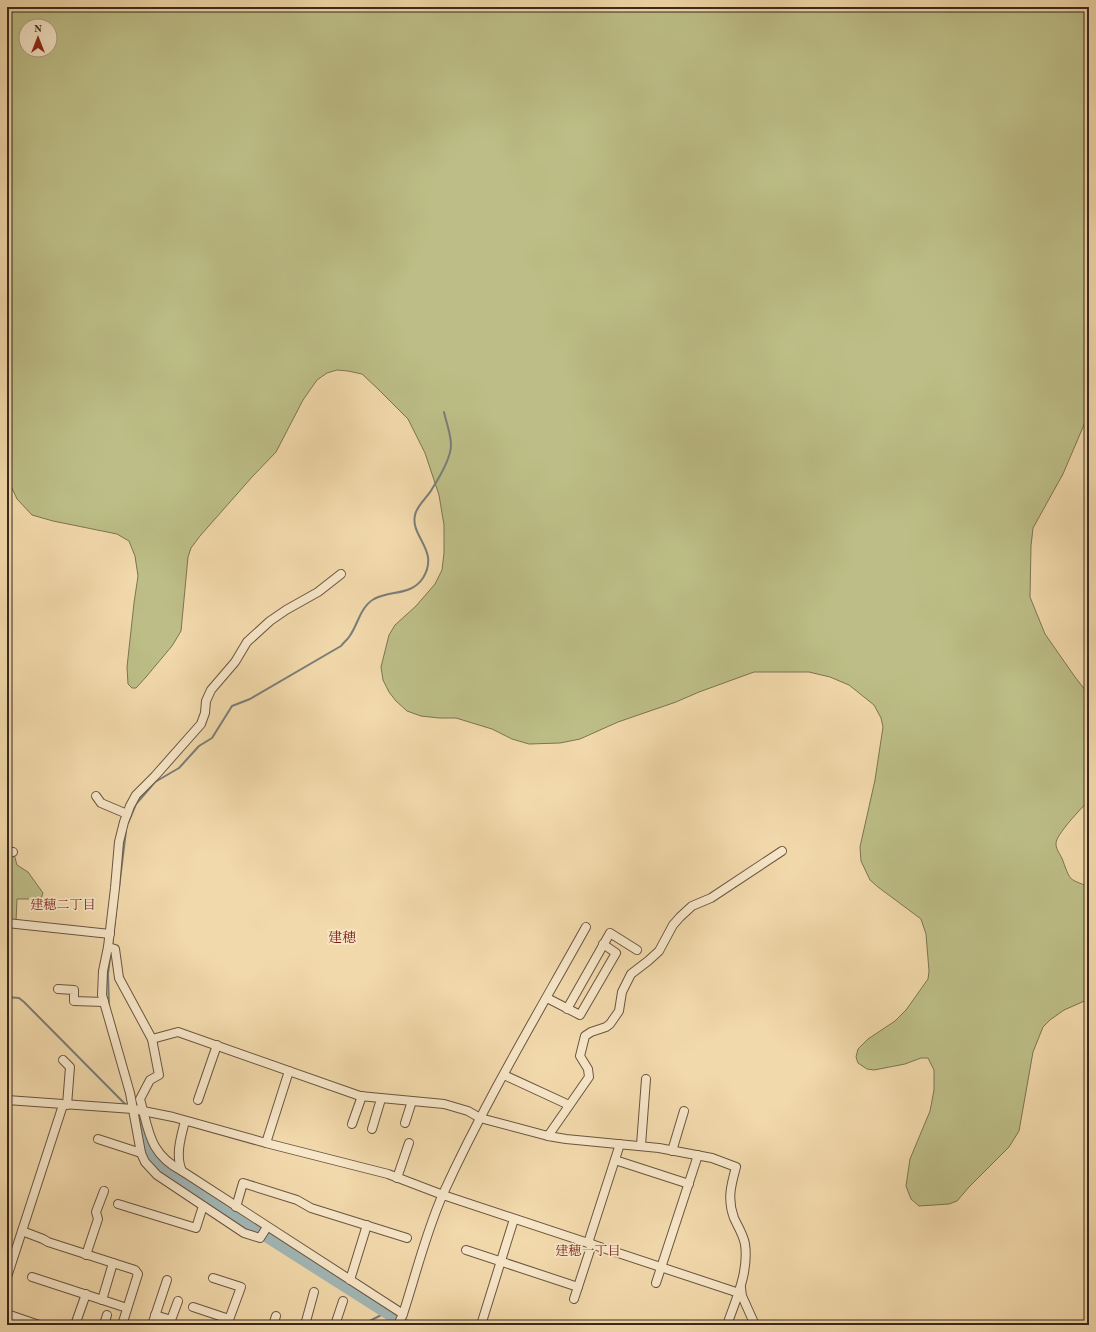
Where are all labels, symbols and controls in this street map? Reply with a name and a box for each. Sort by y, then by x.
north arrow [18,18,58,58]
text: N [34,24,43,35]
district label: 建穂二丁目 [30,898,96,912]
district label: 建穂 [328,930,356,945]
district label: 建穂一丁目 [555,1244,621,1258]

